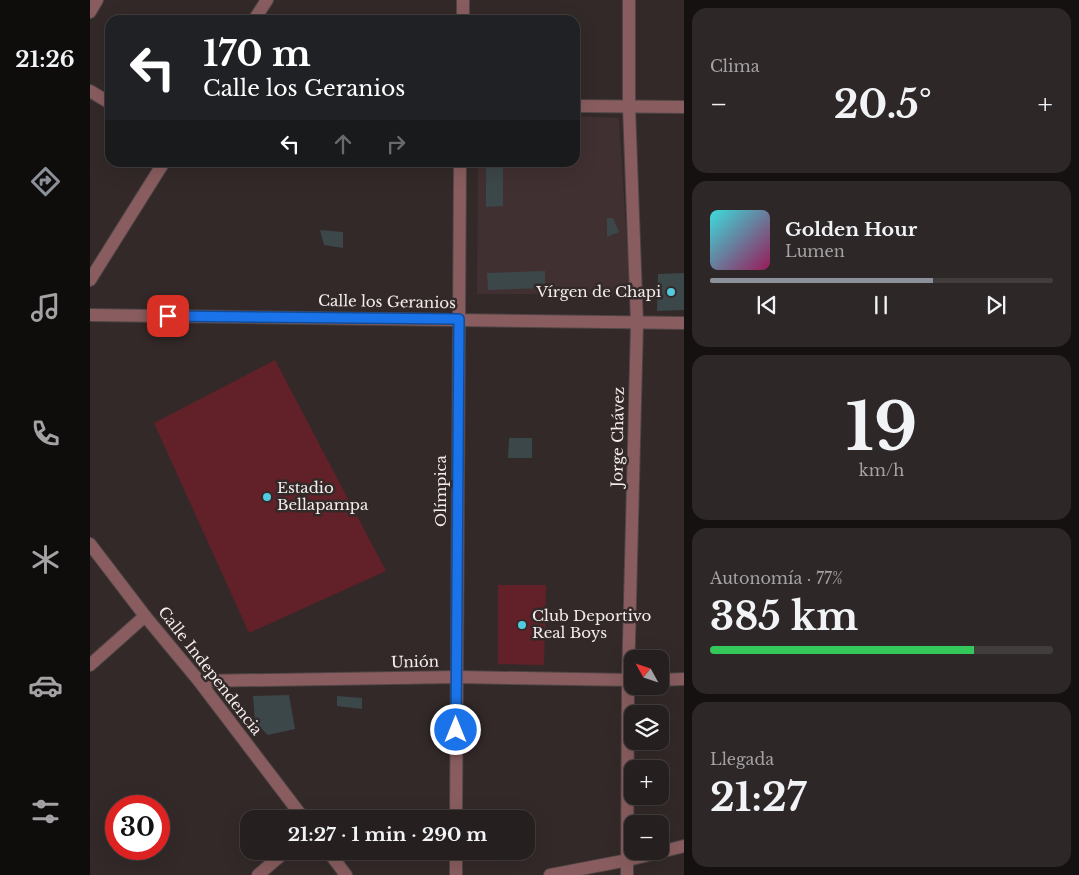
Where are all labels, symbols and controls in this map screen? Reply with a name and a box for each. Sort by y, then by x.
text: 170 m [203,32,311,75]
icon: left [120,35,185,100]
text: 21:26 [15,46,75,73]
text: Clima [710,56,760,76]
text: Calle los Geranios [203,75,405,102]
text: 20.5° [834,81,932,128]
text: − [710,87,728,122]
text: + [1038,87,1053,122]
icon: left [276,130,304,158]
icon: ahead [329,130,357,158]
icon: right [382,130,410,158]
icon: directions [28,164,63,199]
text: Golden Hour [785,218,917,241]
text: Lumen [785,241,845,261]
place label: Vírgen de Chapi [535,282,661,301]
marker: Vírgen de Chapi [665,286,677,298]
icon: music [28,290,63,325]
street label: Calle los Geranios [318,291,456,312]
icon: previous [753,291,781,319]
icon: pause [867,291,895,319]
icon: next [982,291,1010,319]
pin [147,295,189,337]
icon: arrive [154,302,182,330]
street label: Jorge Chávez [607,387,628,489]
text: 19 [845,387,918,468]
icon: phone [28,416,63,451]
street label: Olímpica [431,454,450,527]
text: km/h [859,460,904,480]
place label: Estadio Bellapampa [277,478,369,514]
marker: Estadio Bellapampa [261,491,273,503]
icon: climate [28,542,63,577]
text: Autonomía · 77% [710,568,843,588]
text: 385 km [710,593,858,640]
street label: Calle Independencia [154,603,267,739]
place label: Club Deportivo Real Boys [532,606,652,642]
marker: Club Deportivo Real Boys [516,619,528,631]
north arrow [624,650,669,695]
map controls [624,650,669,860]
street label: Unión [391,652,439,671]
icon: car [28,668,63,703]
position arrow [429,703,481,755]
button: layers [624,705,669,750]
text: Llegada [710,749,774,769]
button: + [624,760,669,805]
text: 21:27 [710,774,806,821]
icon: filters [28,794,63,829]
speed limit sign: 30 [105,795,170,860]
button: − [624,815,669,860]
text: 21:27 · 1 min · 290 m [288,823,487,846]

